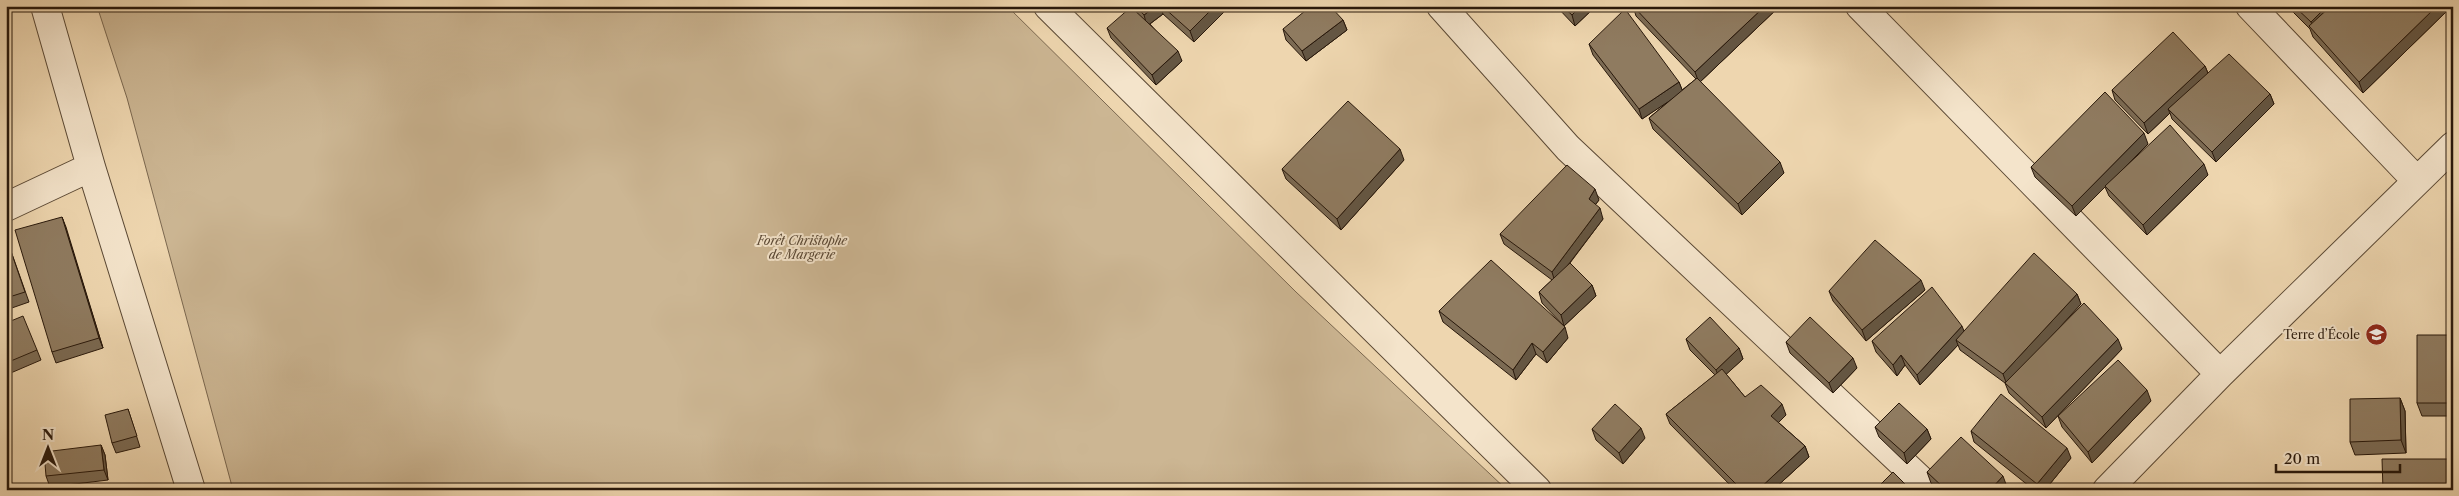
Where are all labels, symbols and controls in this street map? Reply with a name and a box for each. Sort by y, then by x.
park label: Forêt Christophe de Margerie [756,233,848,262]
school or university icon: Terre d’École [2364,323,2388,347]
place label: Terre d’École [2283,326,2360,342]
north arrow [22,424,72,474]
text: N [42,426,54,444]
scale bar [2276,441,2400,473]
text: 20 m [2284,449,2320,468]

